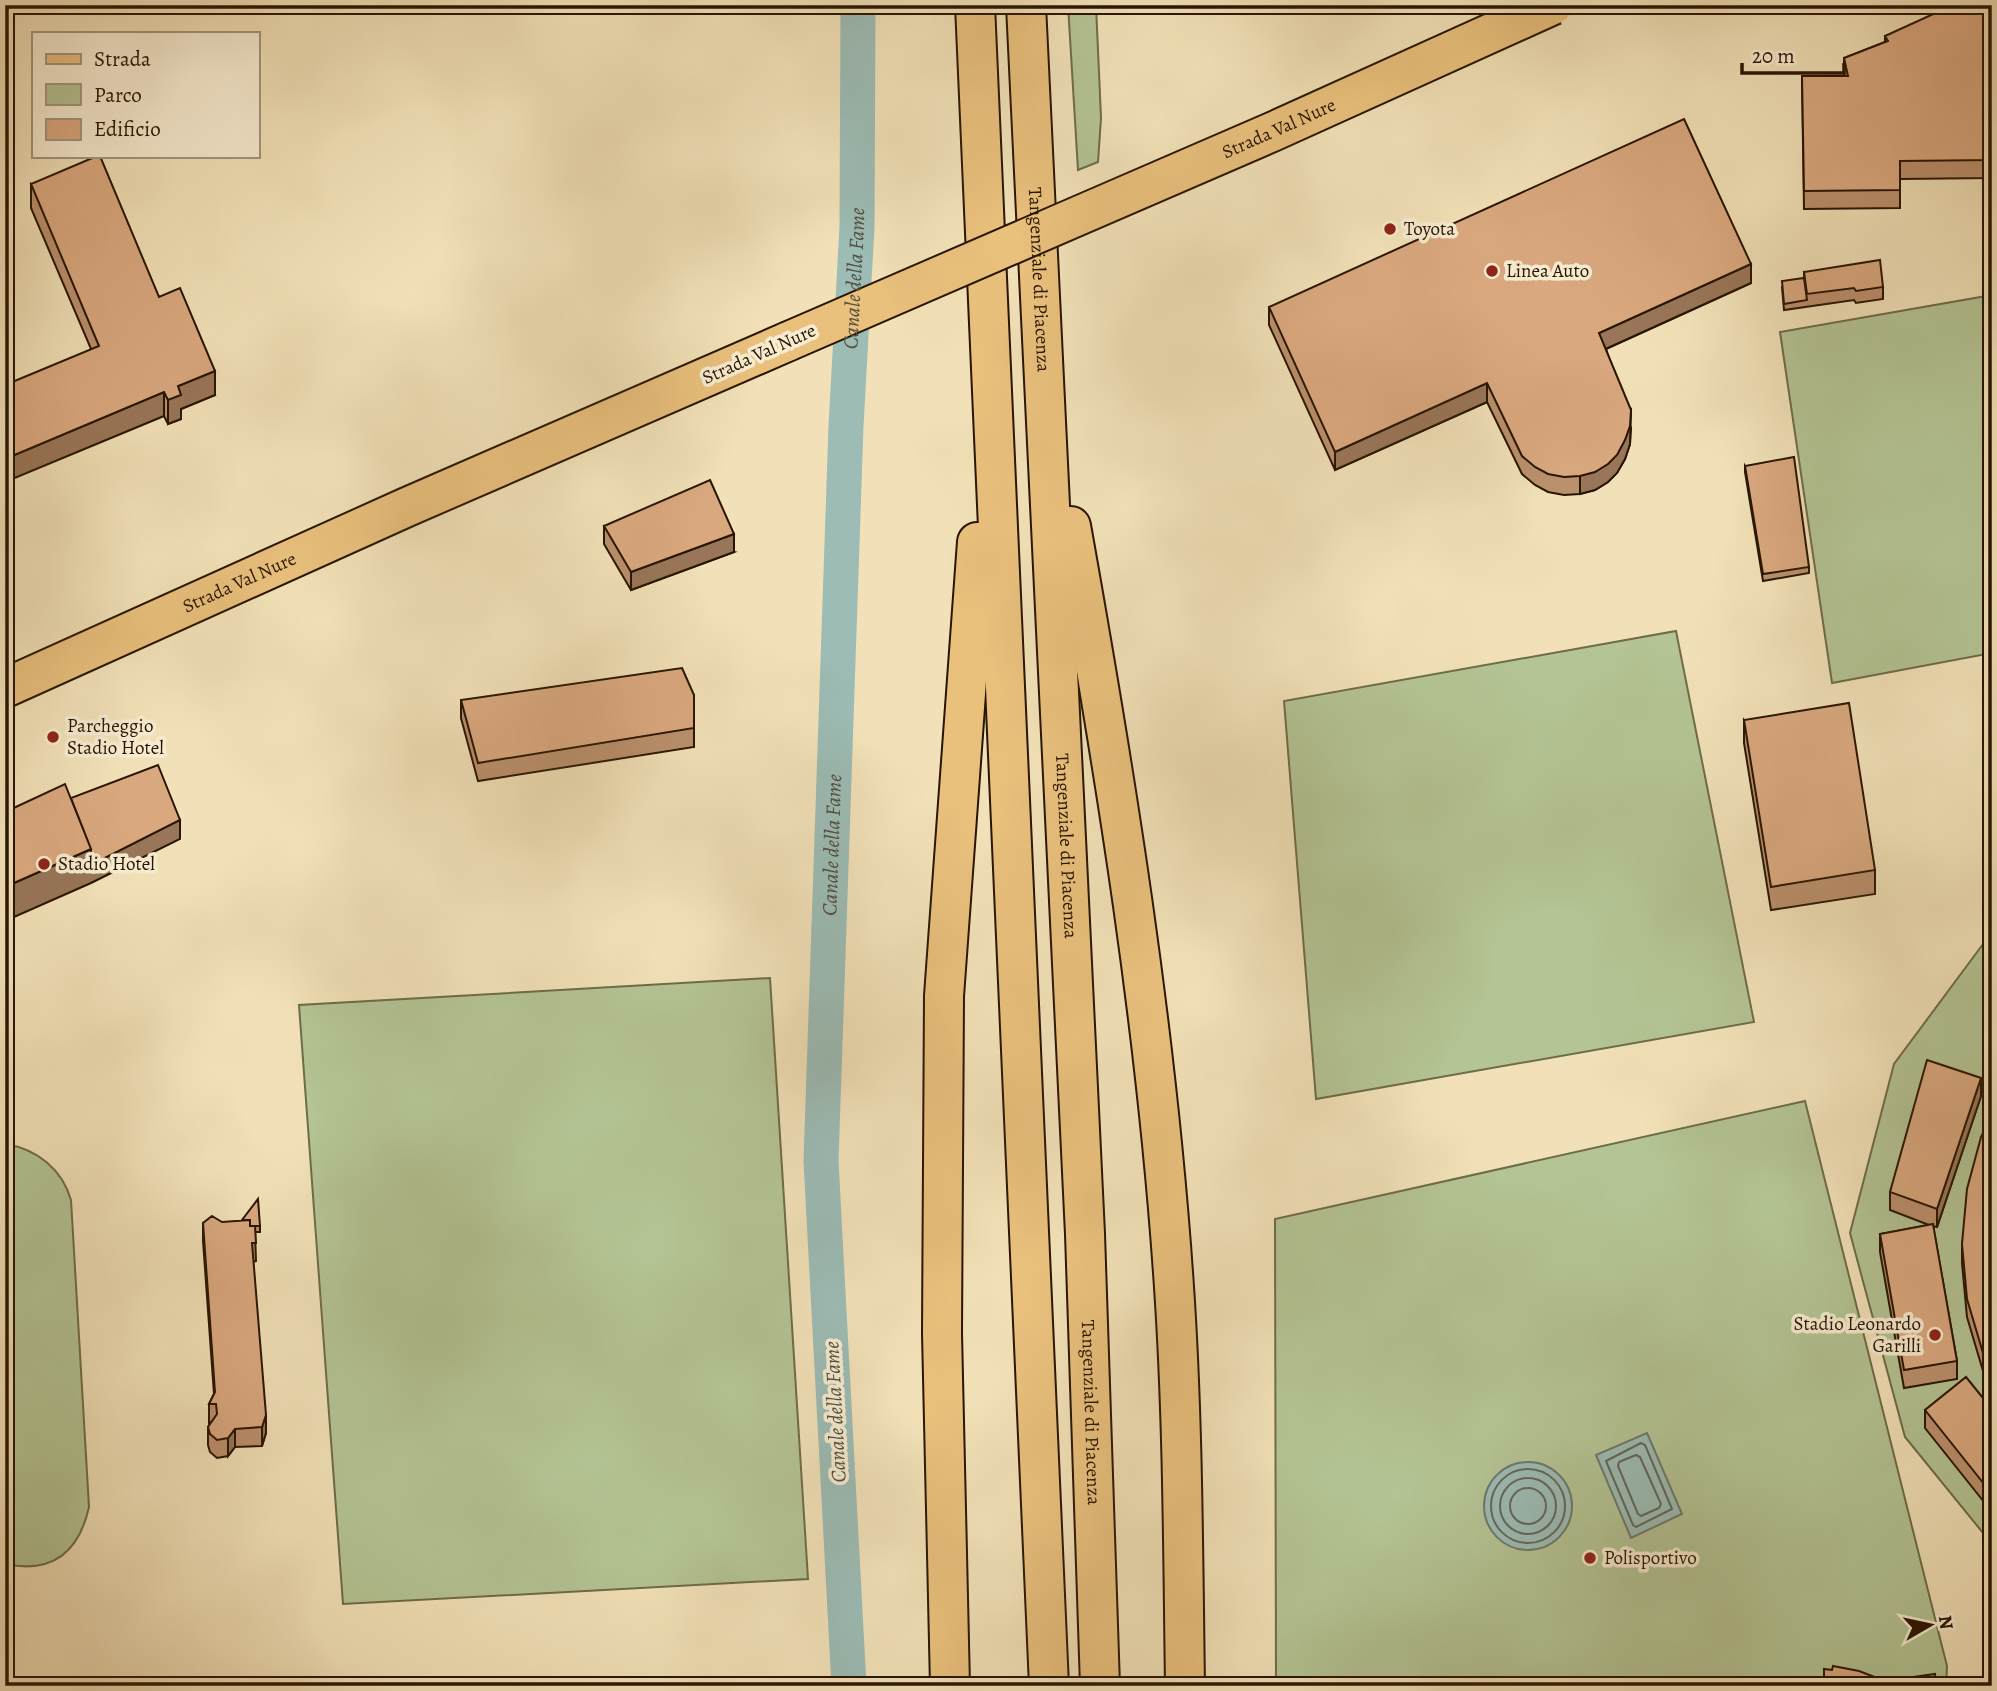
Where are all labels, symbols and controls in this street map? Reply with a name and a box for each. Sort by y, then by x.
legend [32,32,259,158]
scale bar [1742,32,1843,76]
text: 20 m [1752,42,1795,70]
text: Strada [94,45,151,73]
text: Parco [94,81,142,109]
street label: Strada Val Nure [1218,92,1340,165]
text: Edificio [94,115,161,143]
street label: Tangenziale di Piacenza [1022,187,1057,373]
water label: Canale della Fame [836,207,871,350]
place label: Toyota [1404,216,1455,242]
marker: Toyota [1382,221,1398,237]
place label: Linea Auto [1506,258,1589,284]
marker: Linea Auto [1484,263,1500,279]
street label: Strada Val Nure [698,317,820,391]
street label: Strada Val Nure [178,546,300,619]
place label: Parcheggio Stadio Hotel [67,713,164,761]
marker: Parcheggio Stadio Hotel [45,729,61,745]
street label: Tangenziale di Piacenza [1049,753,1084,939]
water label: Canale della Fame [815,773,848,916]
place label: Stadio Hotel [58,851,155,877]
marker: Stadio Hotel [36,856,52,872]
place label: Stadio Leonardo Garilli [1793,1311,1921,1359]
street label: Tangenziale di Piacenza [1075,1319,1107,1506]
marker: Stadio Leonardo Garilli [1927,1327,1943,1343]
water label: Canale della Fame [817,1340,853,1483]
place label: Polisportivo [1604,1545,1697,1571]
marker: Polisportivo [1582,1550,1598,1566]
north arrow [1896,1590,1966,1660]
text: N [1932,1614,1960,1632]

